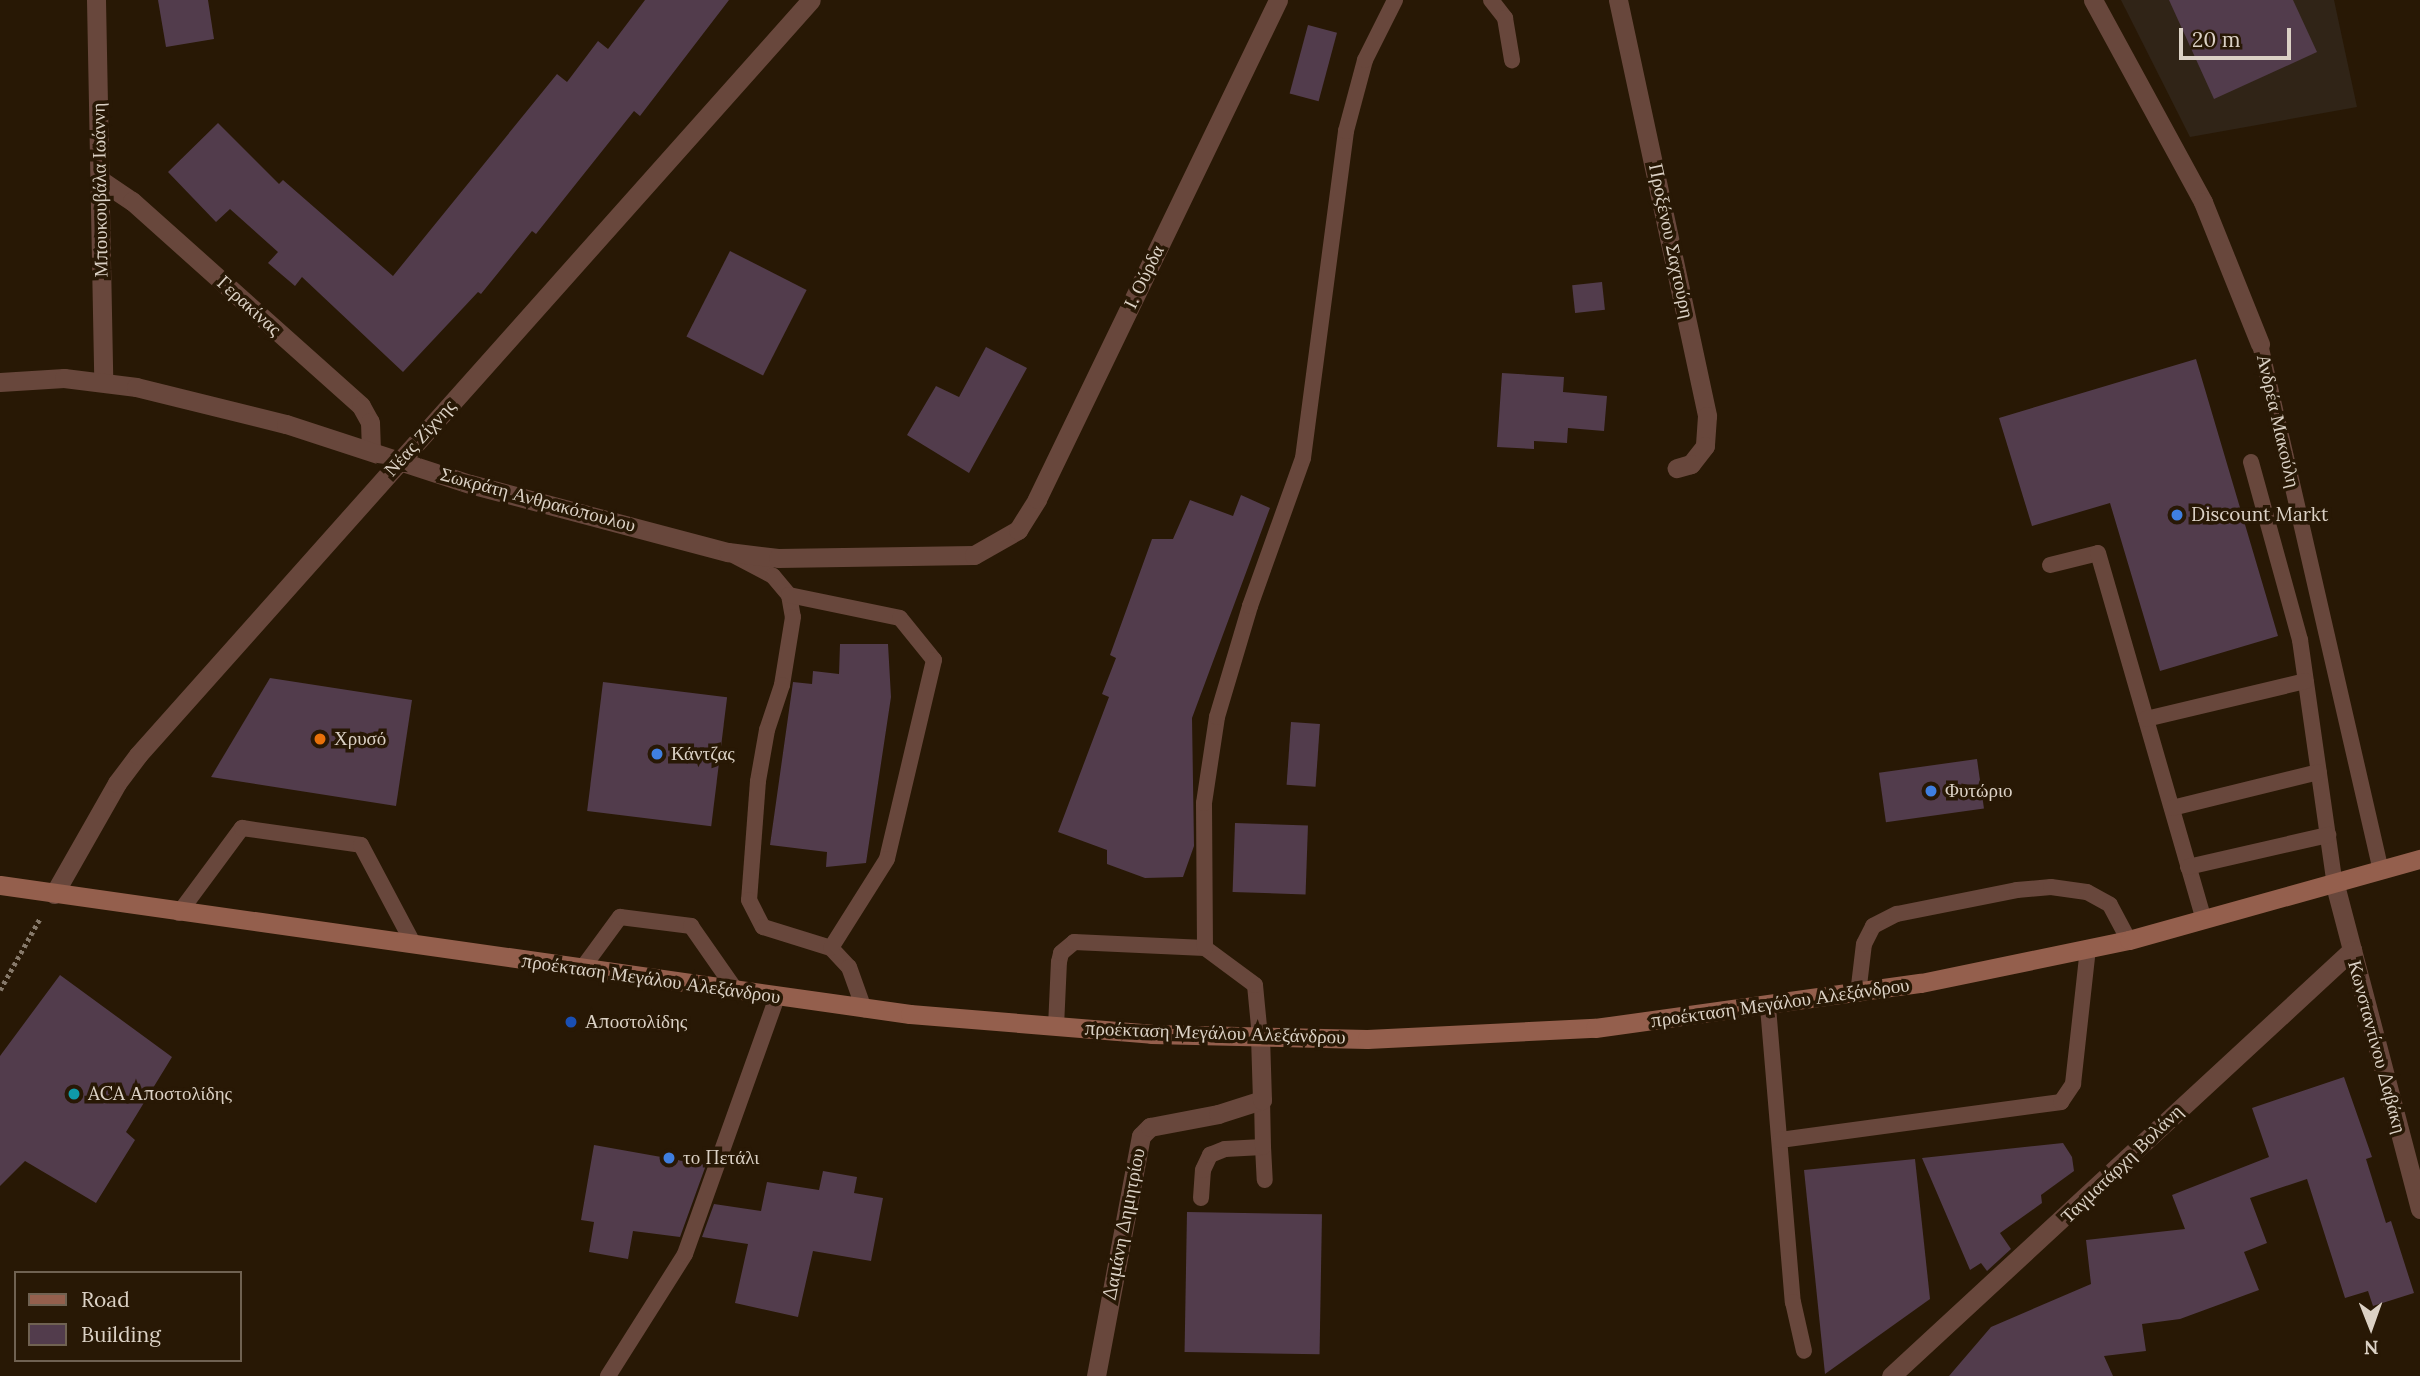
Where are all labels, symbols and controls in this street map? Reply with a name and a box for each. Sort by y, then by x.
scale bar [2182,14,2294,58]
text: 20 m [2192,26,2241,53]
street label: Μπουκουβάλα Ιωάννη [87,103,113,277]
street label: Προξένου Σαχτούρη [1643,161,1699,321]
street label: Ι. Ούρδα [1119,242,1169,312]
street label: Γερακίνας [212,271,286,341]
street label: Ανδρέα Μακούλη [2252,352,2304,490]
street label: Νέας Ζίχνης [380,395,460,481]
street label: Σωκράτη Ανθρακόπουλου [438,463,638,537]
place label: Discount Markt [2191,504,2328,526]
marker: Discount Markt [2169,507,2185,523]
place label: Χρυσό [334,728,386,750]
marker: Χρυσό [312,731,328,747]
place label: Κάντζας [671,743,735,765]
marker: Κάντζας [649,746,665,762]
place label: Φυτώριο [1945,780,2013,802]
marker: Φυτώριο [1923,783,1939,799]
street label: προέκταση Μεγάλου Αλεξάνδρου [520,950,782,1008]
street label: Κωνσταντίνου Δαβάκη [2343,958,2411,1136]
street label: προέκταση Μεγάλου Αλεξάνδρου [1649,974,1911,1032]
place label: Αποστολίδης [585,1011,687,1033]
marker: Αποστολίδης [563,1014,579,1030]
street label: προέκταση Μεγάλου Αλεξάνδρου [1084,1017,1346,1049]
place label: ACA Αποστολίδης [88,1083,232,1105]
marker: ACA Αποστολίδης [66,1086,82,1102]
street label: Ταγματάρχη Βολάνη [2056,1100,2188,1228]
street label: Δαμάνη Δημητρίου [1098,1146,1150,1302]
place label: το Πετάλι [683,1147,759,1169]
marker: το Πετάλι [661,1150,677,1166]
legend [14,1271,242,1362]
text: Road [81,1286,130,1313]
north arrow [2336,1292,2406,1362]
text: Building [81,1321,161,1348]
text: N [2364,1336,2379,1360]

